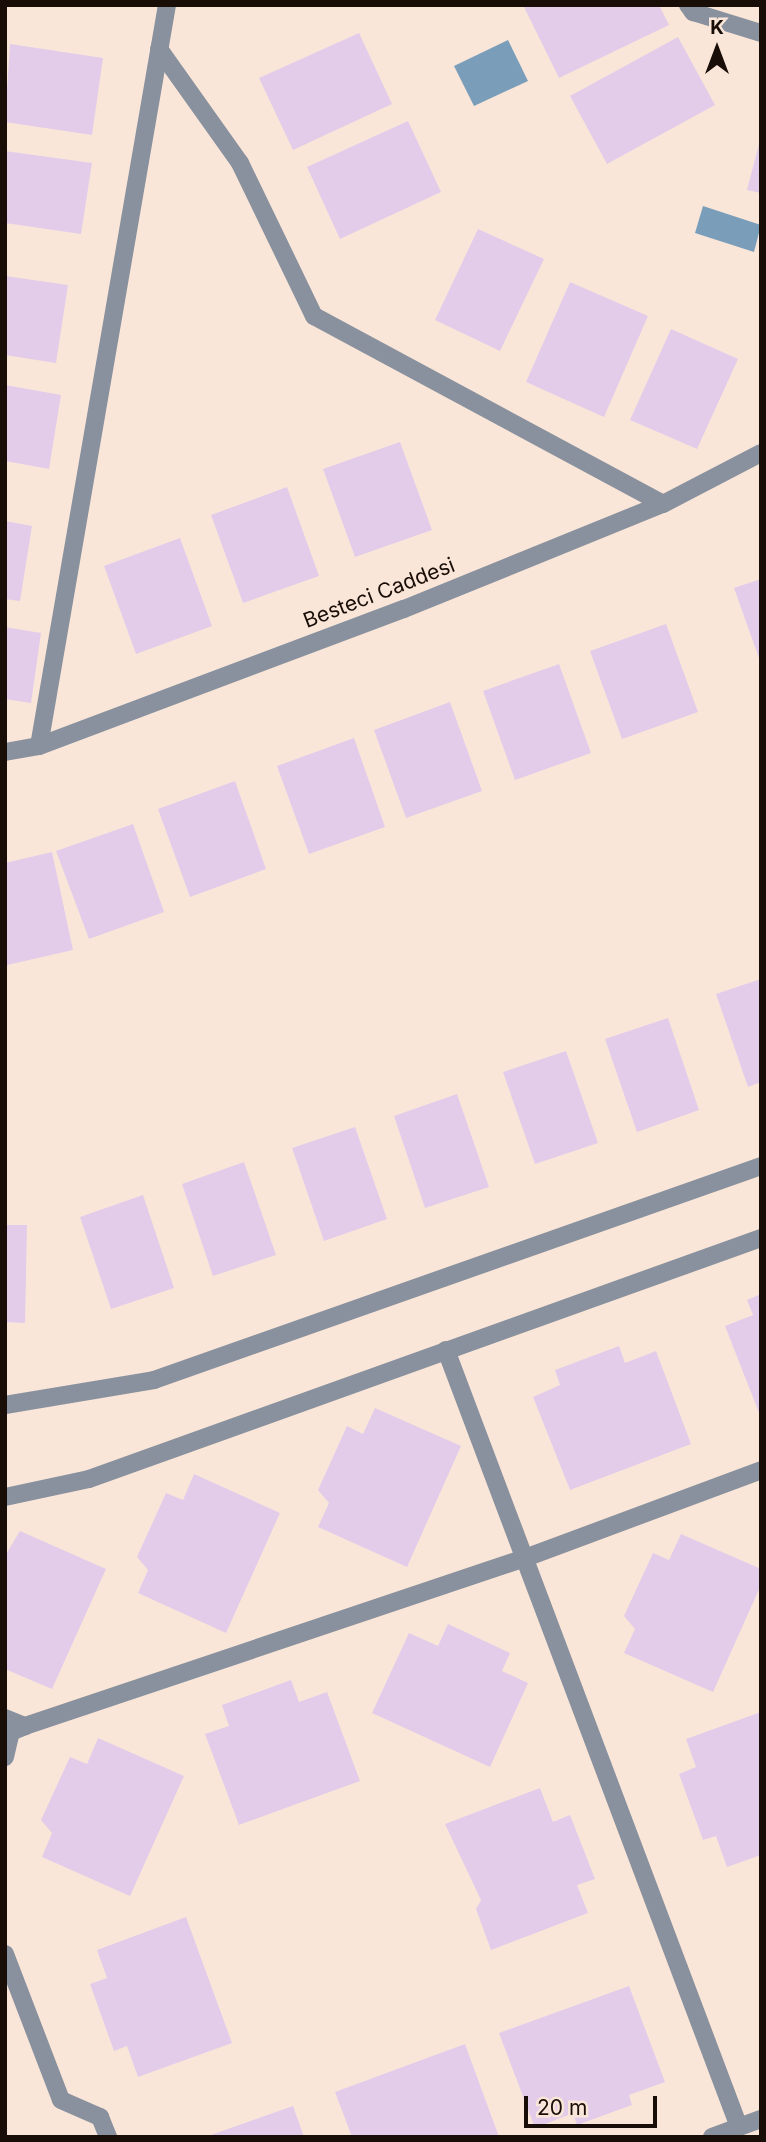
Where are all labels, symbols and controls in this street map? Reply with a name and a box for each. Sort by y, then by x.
north arrow [682,14,752,84]
text: K [710,16,724,39]
street label: Besteci Caddesi [300,553,458,633]
scale bar [528,2082,661,2126]
text: 20 m [537,2095,587,2120]

